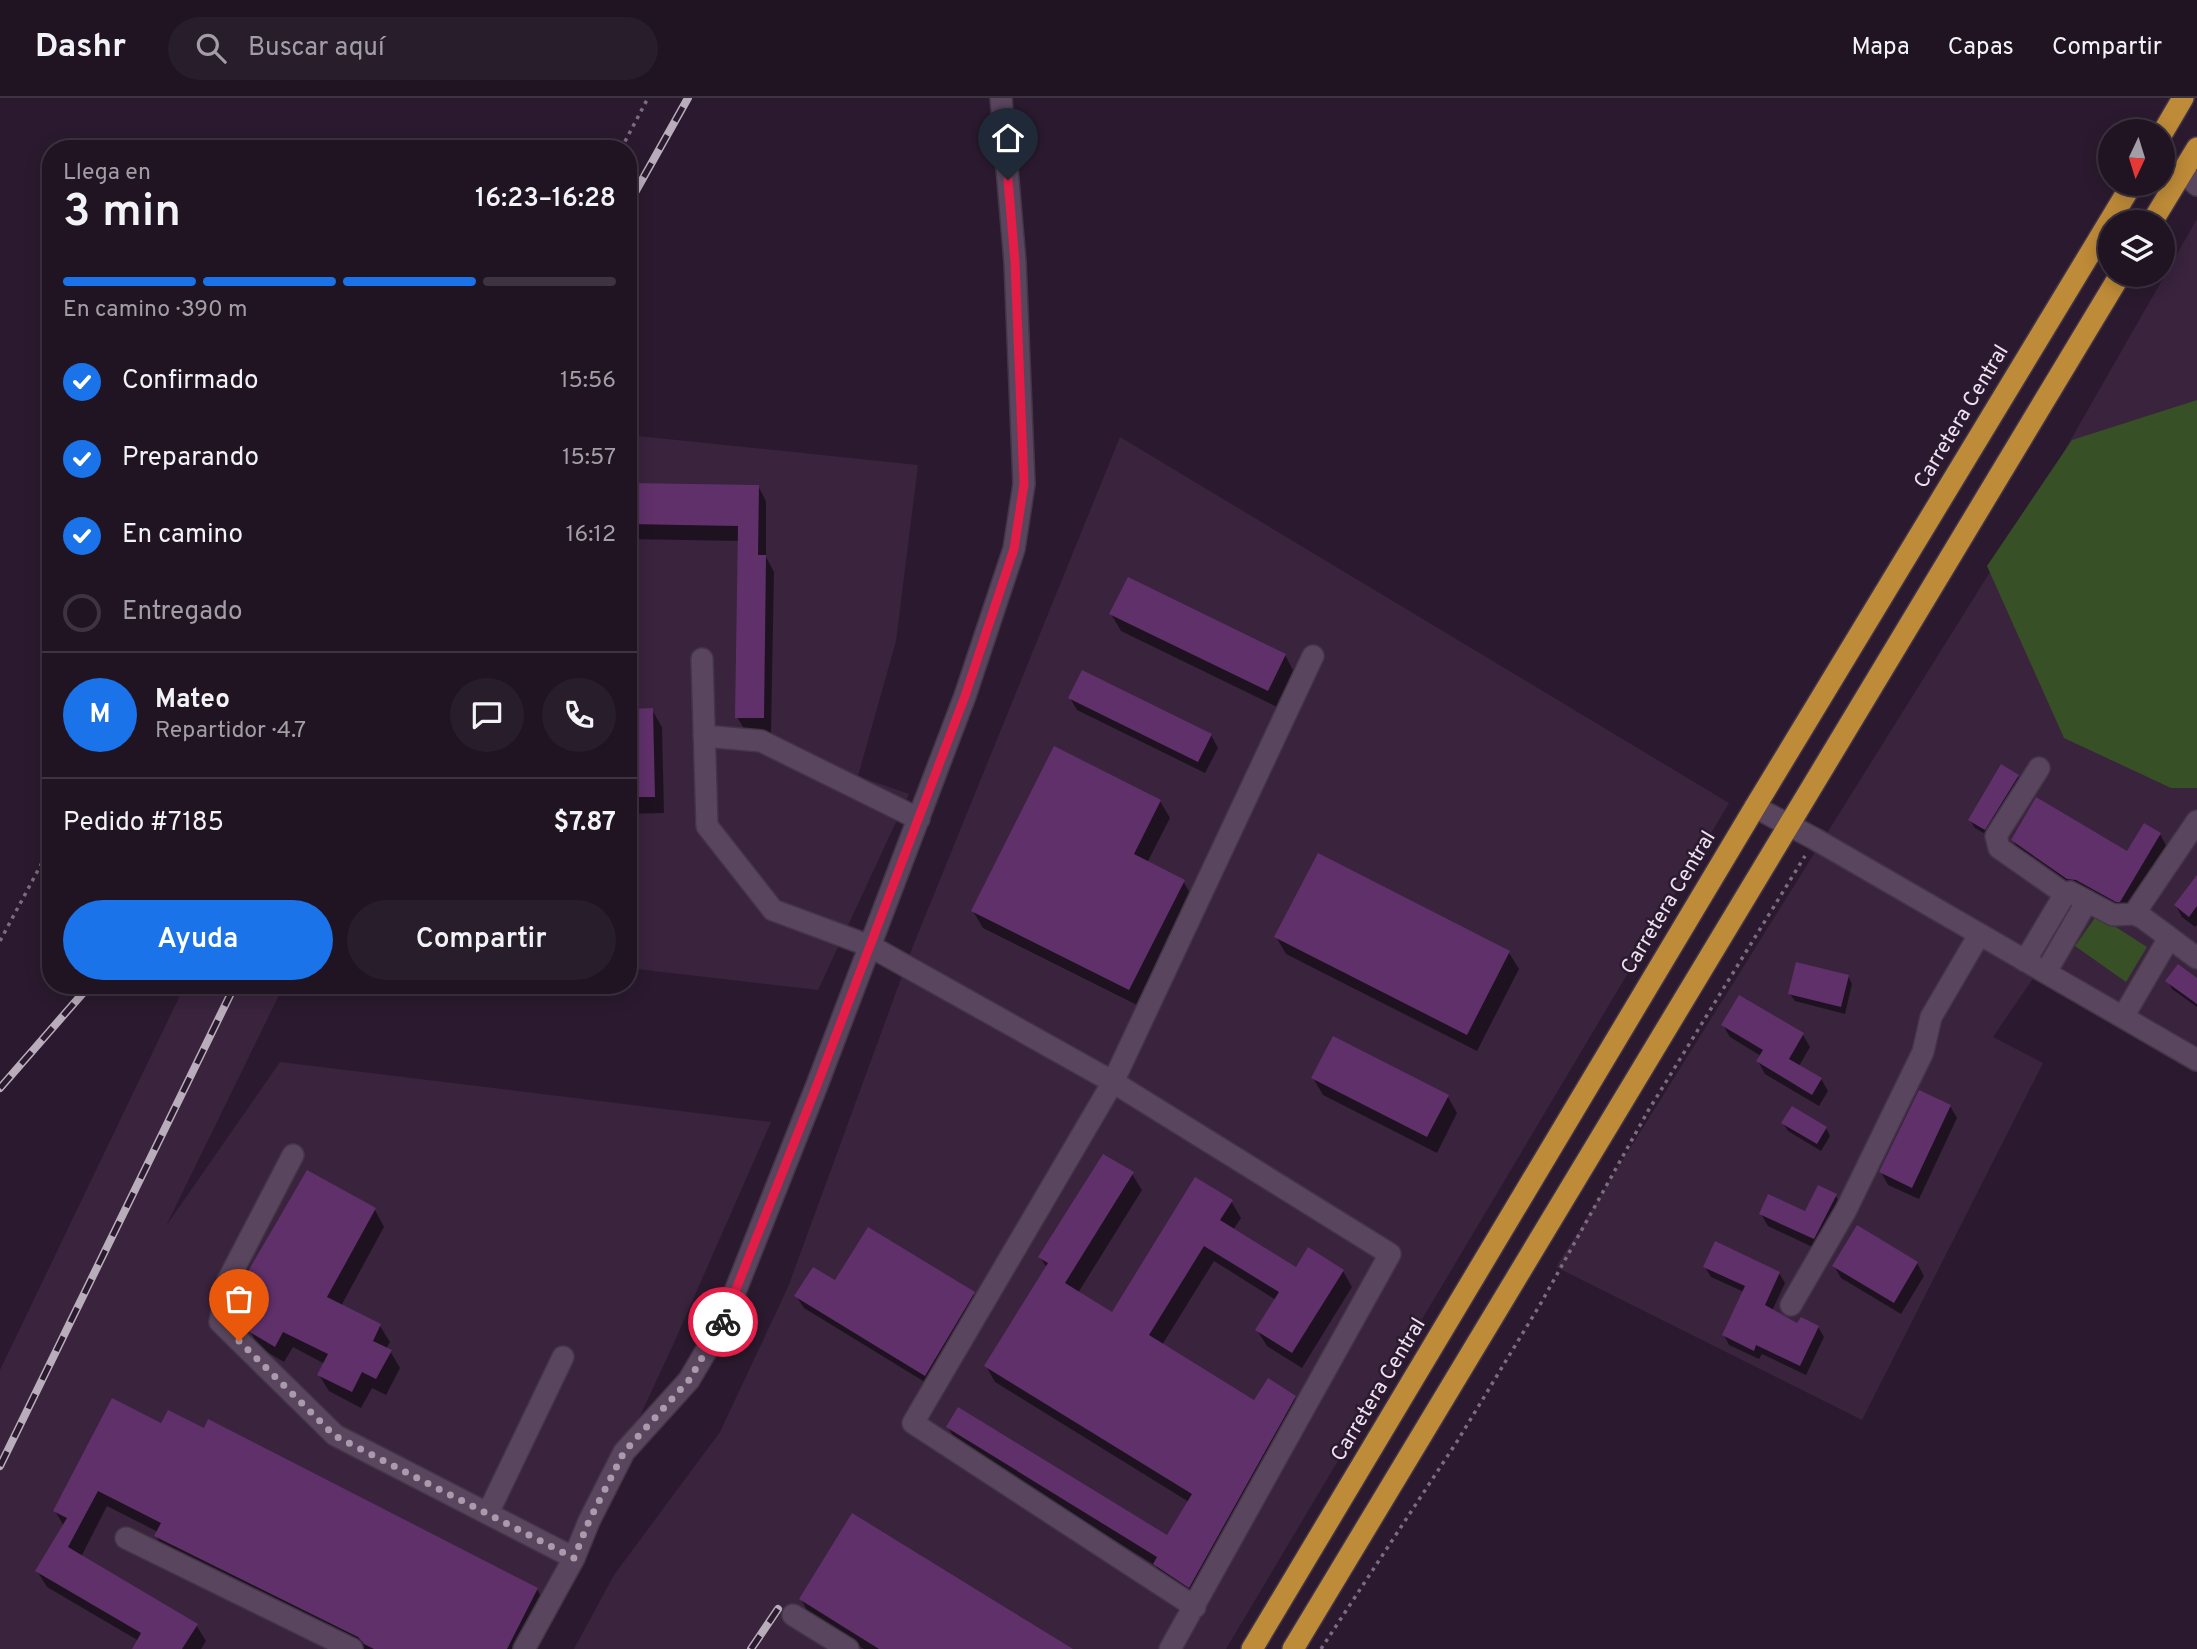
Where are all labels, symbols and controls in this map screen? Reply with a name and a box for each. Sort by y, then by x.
search box [168,17,658,80]
text: Dashr [35,27,126,69]
icon: search [192,29,230,67]
text: Buscar aquí [248,32,385,65]
text: Mapa [1852,33,1910,63]
text: Capas [1948,33,2014,63]
text: Compartir [2052,33,2162,63]
pin [978,108,1038,180]
icon: home [989,119,1027,157]
north arrow [2098,119,2175,196]
map controls [2098,119,2175,287]
text: Llega en [63,159,151,188]
text: 16:23–16:28 [475,183,616,216]
text: 3 min [63,184,181,243]
button: layers [2098,210,2175,287]
text: En camino · 390 m [63,296,248,325]
street label: Carretera Central [1909,340,2015,494]
icon: check [63,363,101,401]
text: Confirmado [122,365,259,398]
text: 15:56 [560,367,616,396]
icon: check [63,440,101,478]
text: Preparando [122,442,259,475]
text: 15:57 [562,444,616,473]
icon: check [63,517,101,555]
text: En camino [122,519,243,552]
text: 16:12 [566,521,616,550]
text: Entregado [122,596,242,629]
button: chat [450,678,524,752]
button: phone [542,678,616,752]
text: Mateo [155,684,230,717]
text: M [89,699,111,732]
text: Repartidor · 4.7 [155,717,306,746]
text: Pedido #7185 [63,807,224,840]
text: $7.87 [554,807,616,840]
street label: Carretera Central [1616,826,1722,980]
button: Ayuda [63,900,333,980]
button: Compartir [347,900,616,980]
pin [209,1269,269,1341]
icon: bag [220,1280,258,1318]
courier [688,1287,758,1357]
icon: bike [704,1303,742,1341]
street label: Carretera Central [1326,1313,1432,1467]

